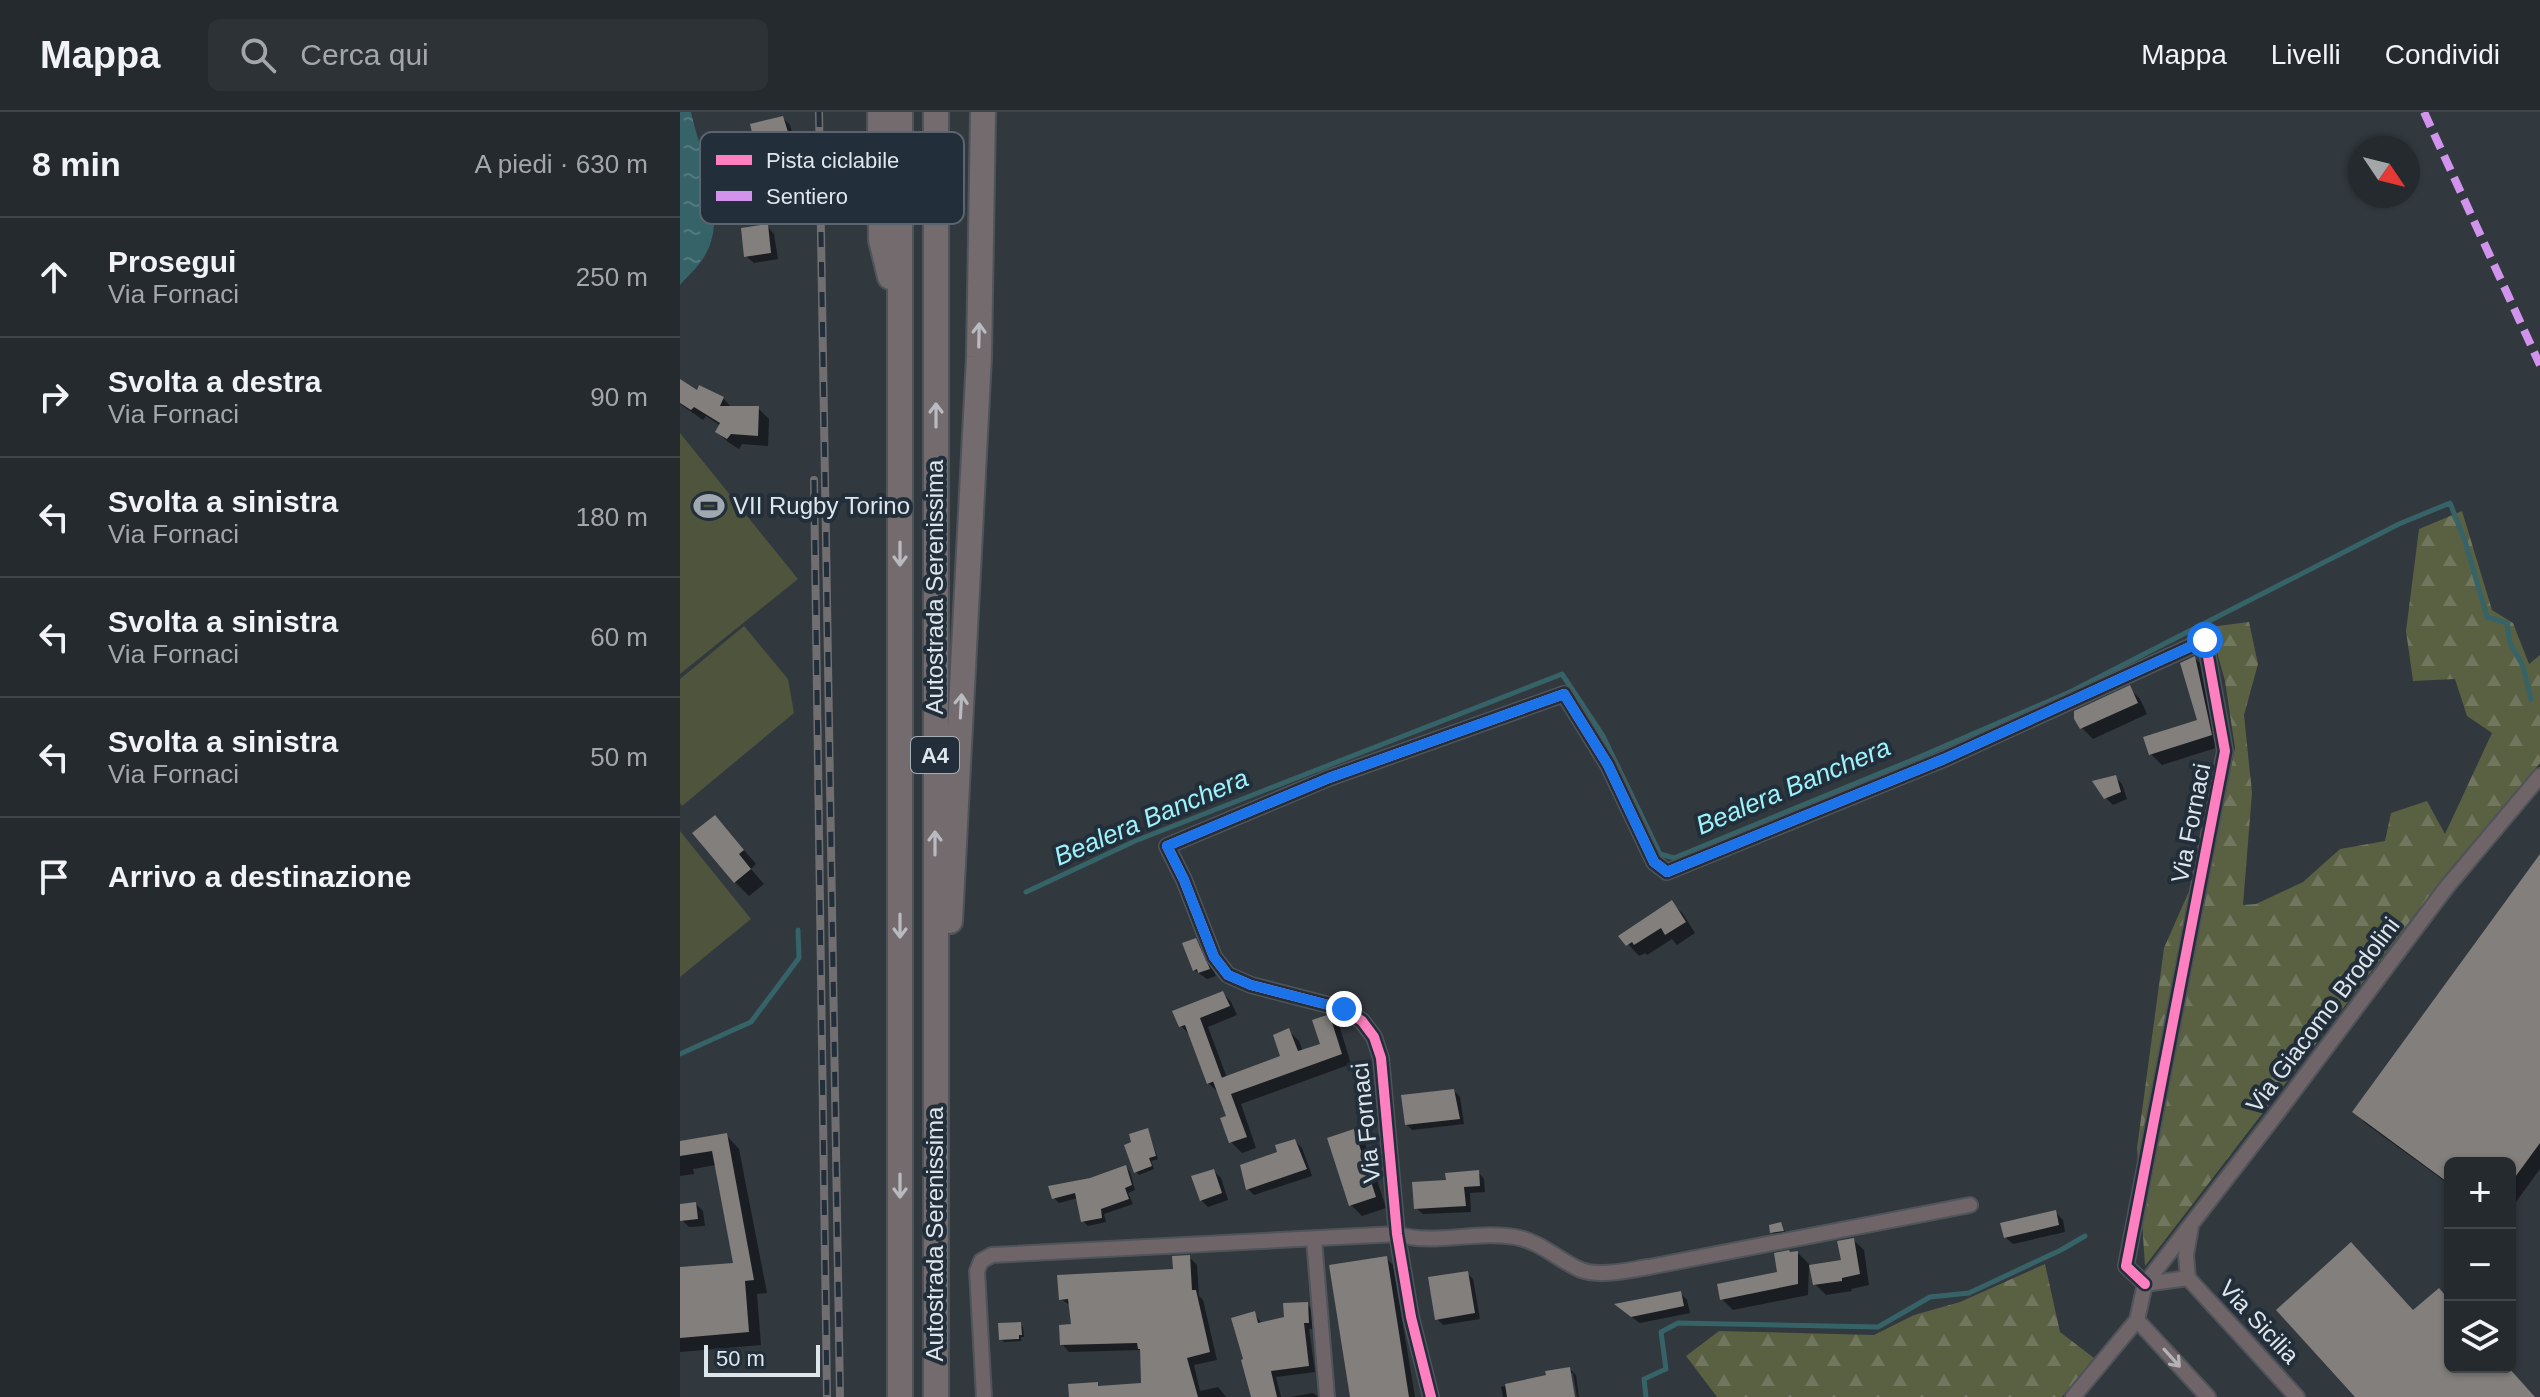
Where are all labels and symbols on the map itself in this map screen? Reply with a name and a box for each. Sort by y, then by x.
legend [700,132,964,224]
north arrow [2348,136,2420,208]
text: Pista ciclabile [766,148,899,173]
text: Sentiero [766,184,848,209]
one-way arrow [972,322,987,349]
one-way arrow [928,402,944,429]
street label: Autostrada Serenissima [921,459,948,714]
sports icon: VII Rugby Torino [692,489,726,523]
place label: VII Rugby Torino [733,492,910,519]
one-way arrow [892,540,908,567]
route start [2187,622,2223,658]
one-way arrow [954,693,969,720]
water label: Bealera Banchera [1691,732,1895,840]
road number: A4 [911,737,959,773]
street label: Via Fornaci [2166,761,2215,885]
water label: Bealera Banchera [1049,763,1253,871]
one-way arrow [927,830,943,857]
one-way arrow [892,912,908,939]
street label: Via Giacomo Brodolini [2240,912,2405,1117]
route end [1326,991,1362,1027]
street label: Via Fornaci [1346,1061,1385,1185]
street label: Autostrada Serenissima [921,1106,948,1361]
one-way arrow [892,1172,908,1199]
street label: Via Sicilia [2214,1275,2305,1369]
scale bar [704,1341,820,1377]
one-way arrow [2163,1348,2181,1368]

